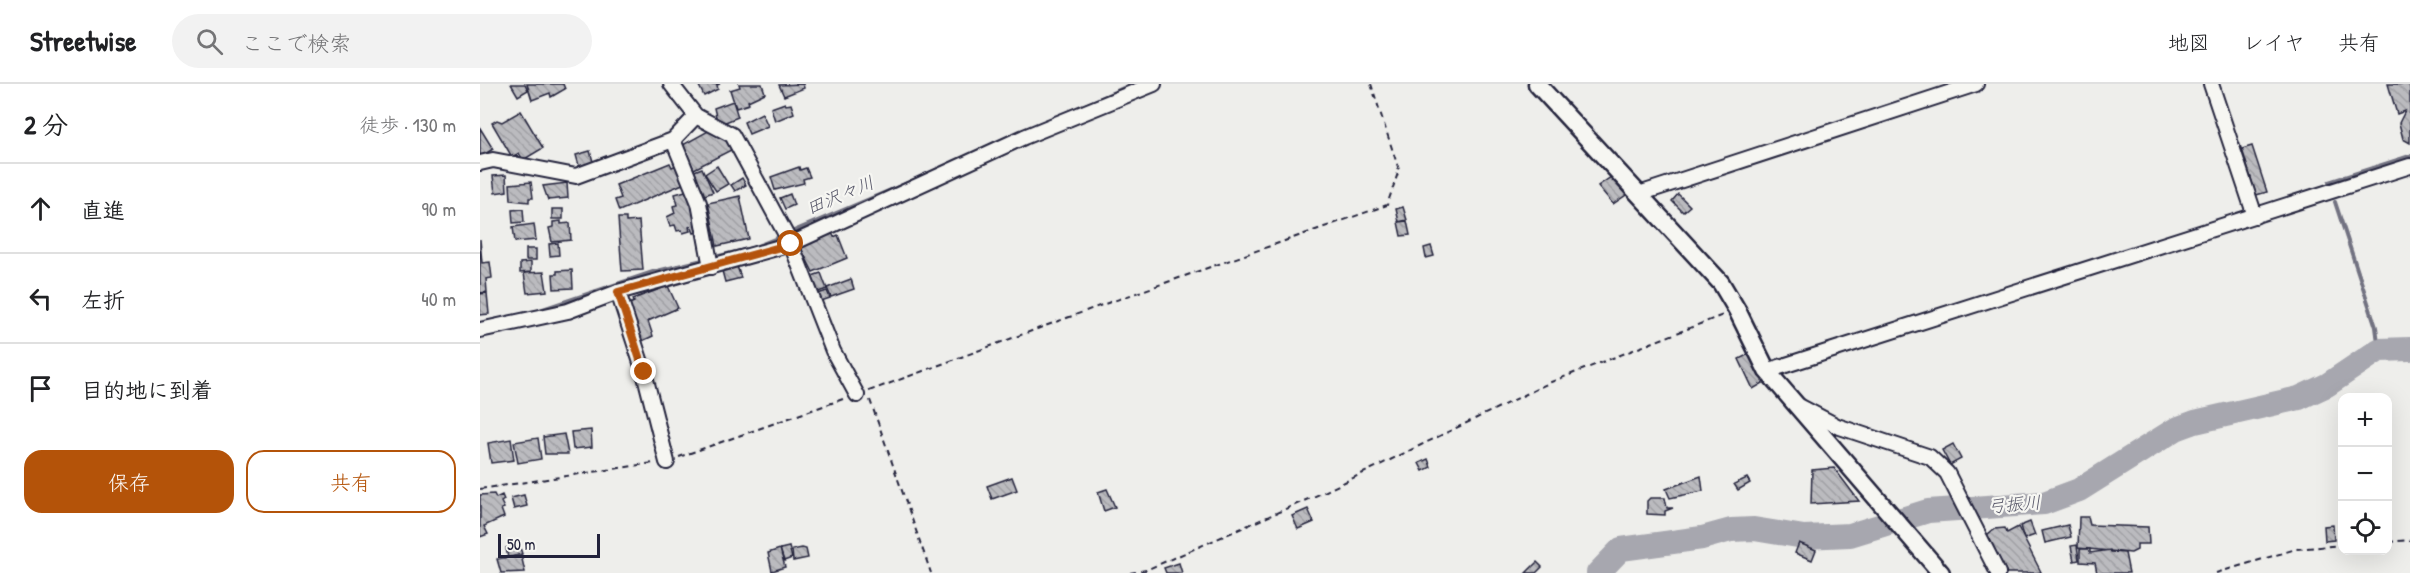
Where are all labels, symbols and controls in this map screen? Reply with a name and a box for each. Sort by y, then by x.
search box [172,14,592,68]
text: Streetwise [30,22,136,60]
icon: search [193,25,226,58]
text: ここで検索 [241,28,351,58]
text: 地図 [2168,28,2210,57]
text: レイヤ [2243,28,2305,57]
text: 共有 [2338,28,2380,57]
text: 2 分 [24,107,68,142]
text: 徒歩 · 130 m [359,111,456,138]
water label: 田沢々川 [802,169,878,221]
icon: ahead [24,192,57,225]
text: 直進 [81,195,125,225]
text: 90 m [422,195,456,222]
route start [777,230,803,256]
icon: left [24,282,57,315]
text: 左折 [81,285,125,315]
text: 40 m [421,285,456,312]
route end [630,358,656,384]
icon: arrive [24,372,57,405]
text: 目的地に到着 [81,375,213,405]
map controls [2338,393,2392,555]
button: + [2338,393,2392,447]
button: − [2338,447,2392,501]
button: 保存 [24,450,234,513]
button: 共有 [246,450,456,513]
water label: 弓振川 [1986,489,2042,519]
button: locate [2338,501,2392,555]
scale bar [498,531,600,558]
text: 50 m [507,533,536,555]

